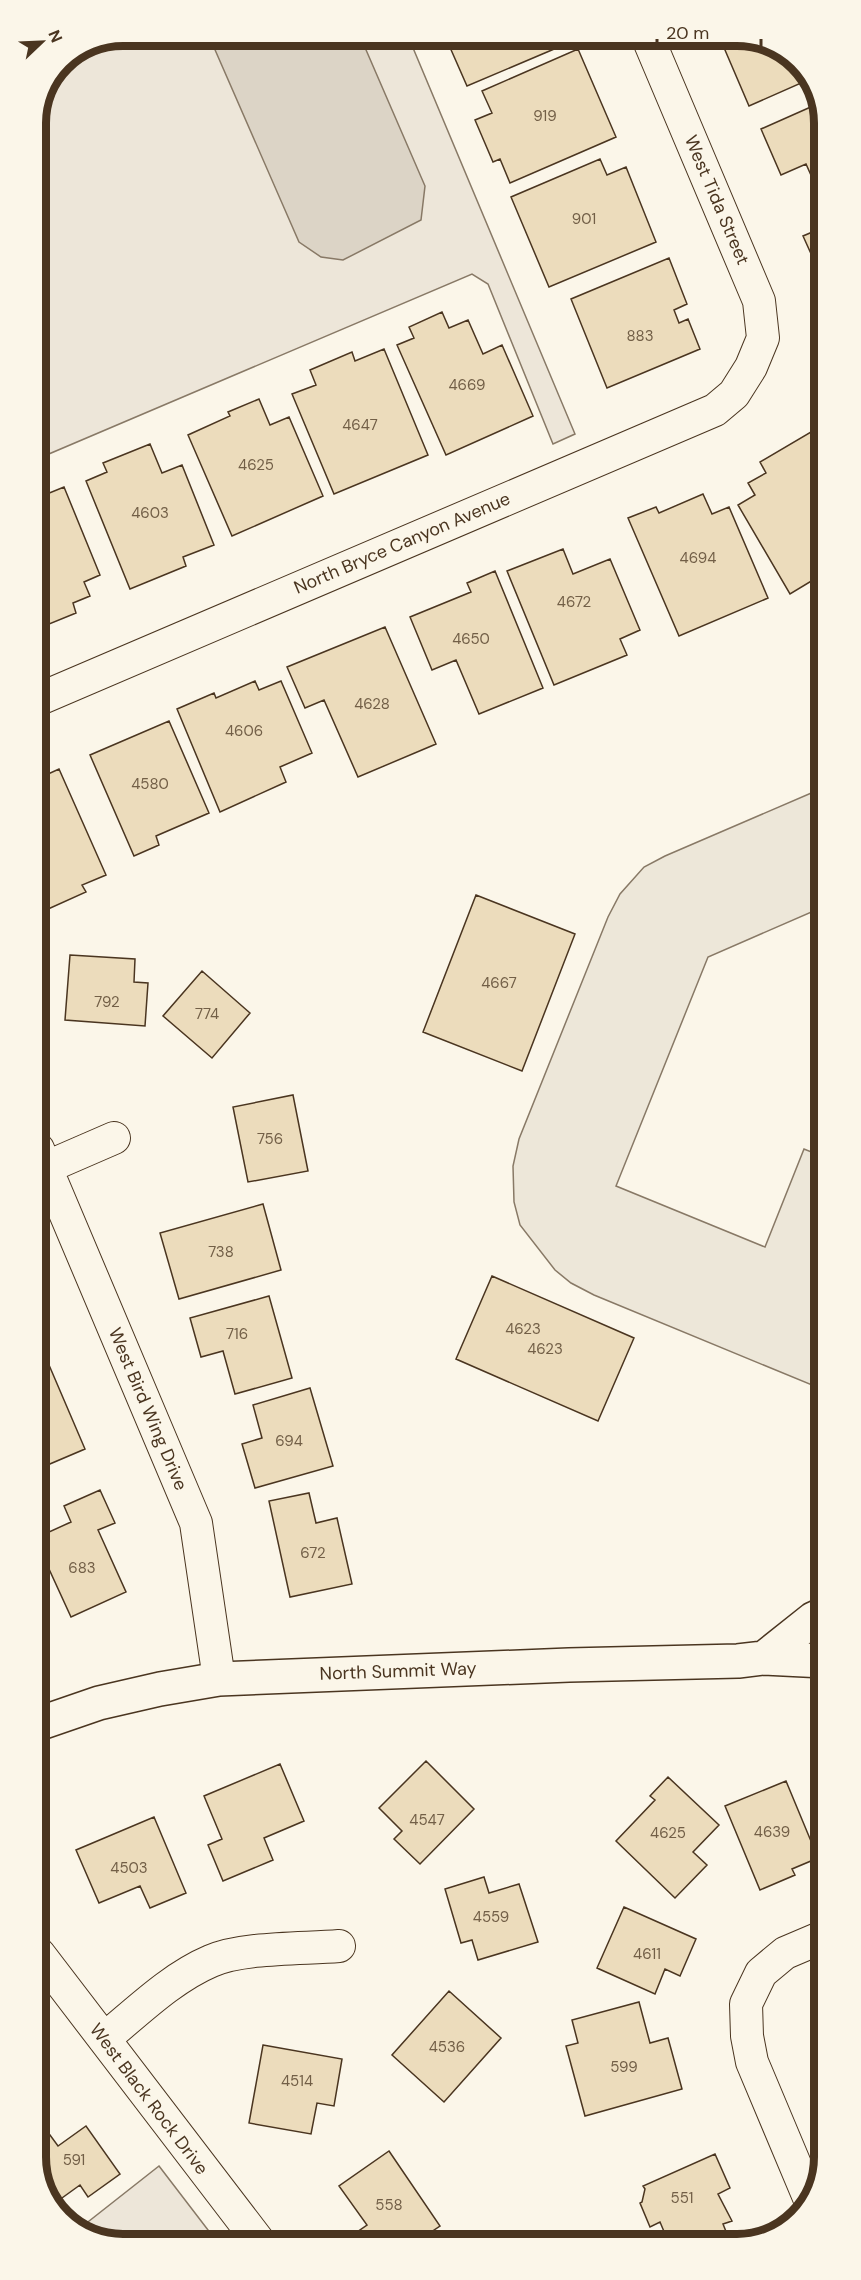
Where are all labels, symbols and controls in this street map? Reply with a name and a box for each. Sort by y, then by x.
north arrow [12,12,72,72]
scale bar [657,12,760,50]
text: 20 m [666,21,709,45]
text: N [43,27,67,46]
house number: 919 [533,106,557,126]
street label: West Tida Street [679,132,755,268]
house number: 901 [572,209,596,229]
house number: 883 [626,326,654,346]
house number: 4669 [448,375,486,395]
house number: 4647 [342,415,378,435]
house number: 4625 [238,455,274,475]
street label: North Bryce Canyon Avenue [290,486,514,600]
house number: 4603 [131,503,169,523]
house number: 4694 [680,548,716,568]
house number: 4672 [557,592,591,612]
house number: 4650 [452,629,490,649]
house number: 4628 [354,694,390,714]
house number: 4606 [225,721,263,741]
house number: 4580 [131,774,169,794]
house number: 4667 [481,973,517,993]
house number: 792 [94,992,120,1012]
house number: 774 [195,1004,219,1024]
house number: 756 [257,1129,283,1149]
house number: 738 [208,1242,234,1262]
house number: 4623 [505,1319,541,1339]
street label: West Bird Wing Drive [103,1324,193,1494]
house number: 716 [226,1324,248,1344]
house number: 4623 [527,1339,563,1359]
house number: 694 [275,1431,303,1451]
house number: 672 [300,1543,326,1563]
house number: 683 [68,1558,96,1578]
street label: North Summit Way [319,1656,477,1686]
house number: 4547 [409,1810,445,1830]
house number: 4639 [754,1822,790,1842]
house number: 4625 [650,1823,686,1843]
house number: 4503 [110,1858,148,1878]
house number: 4559 [473,1907,509,1927]
house number: 4611 [633,1944,661,1964]
street label: West Black Rock Drive [84,2018,214,2180]
house number: 4536 [429,2037,465,2057]
house number: 599 [610,2057,638,2077]
house number: 4514 [281,2071,313,2091]
house number: 591 [63,2150,85,2170]
house number: 551 [671,2188,693,2208]
house number: 558 [375,2195,403,2215]

